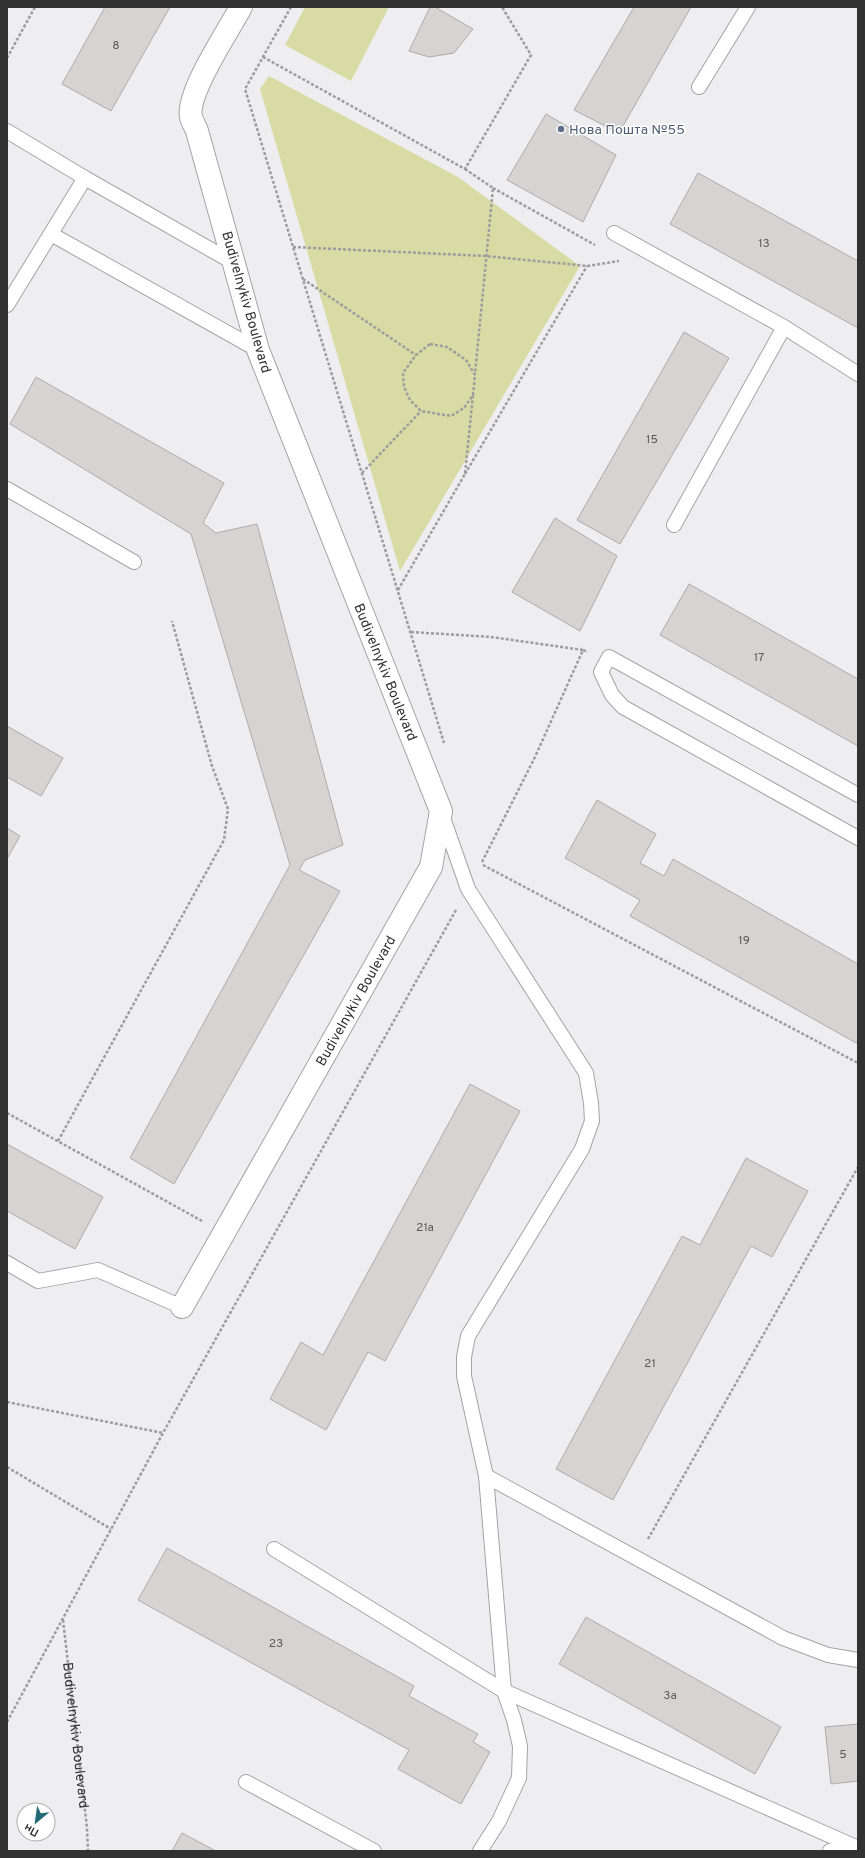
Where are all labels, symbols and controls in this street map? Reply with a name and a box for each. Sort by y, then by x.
house number: 8 [112,38,120,54]
place label: Нова Пошта №55 [569,122,685,139]
marker: Нова Пошта №55 [556,124,566,134]
street label: Budivelnykiv Boulevard [217,230,274,375]
house number: 13 [758,236,770,252]
house number: 15 [646,432,658,448]
street label: Budivelnykiv Boulevard [349,601,420,744]
house number: 17 [754,650,764,666]
street label: Budivelnykiv Boulevard [313,933,400,1069]
house number: 19 [738,933,750,949]
house number: 21а [416,1220,434,1236]
house number: 21 [644,1356,656,1372]
house number: 23 [269,1636,283,1652]
street label: Budivelnykiv Boulevard [58,1661,92,1809]
house number: 3а [663,1688,677,1704]
house number: 5 [839,1747,847,1763]
north arrow [16,1802,56,1842]
text: Пн [22,1820,42,1840]

